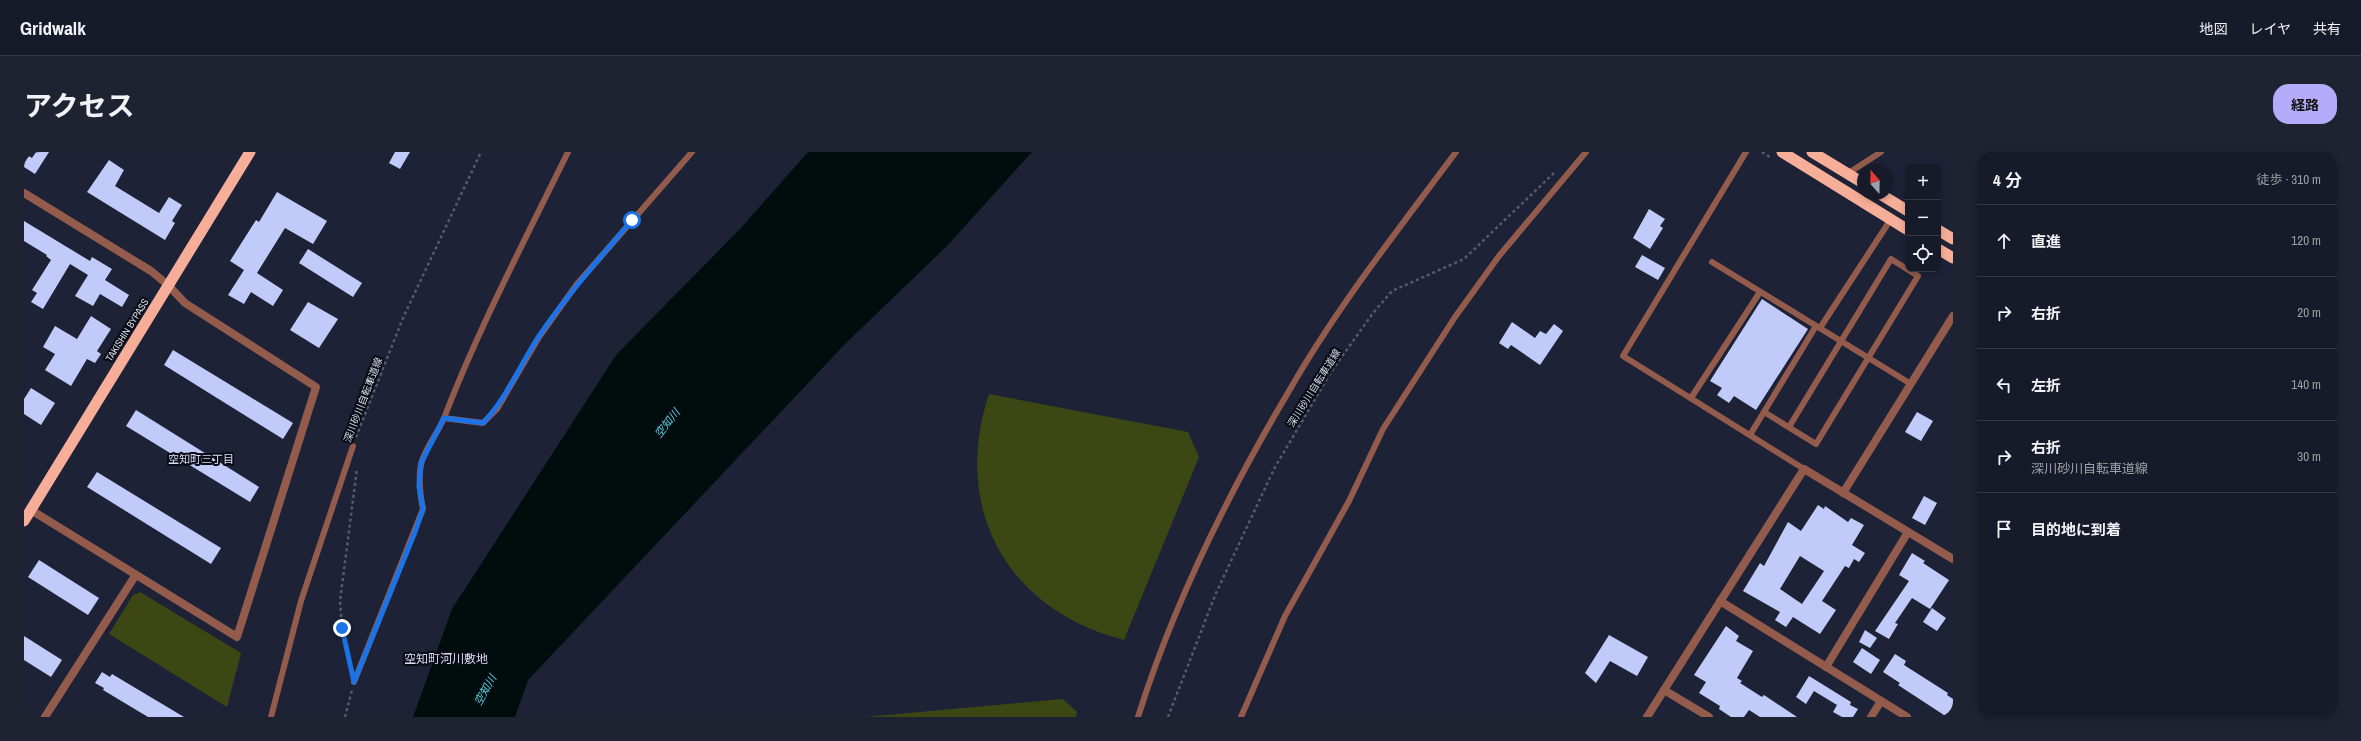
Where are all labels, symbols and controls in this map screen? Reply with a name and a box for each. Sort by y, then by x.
text: Gridwalk [20,15,86,41]
text: 地図 [2199,20,2227,38]
text: レイヤ [2249,20,2291,38]
text: 共有 [2313,20,2341,38]
button: 経路 [2273,84,2337,124]
text: アクセス [24,87,135,125]
north arrow [1857,164,1893,200]
map controls [1905,164,1941,272]
button: + [1905,164,1941,200]
text: 4 分 [1993,168,2022,191]
text: 徒歩 · 310 m [2256,171,2321,188]
button: − [1905,200,1941,236]
route start [623,211,641,229]
icon: ahead [1993,230,2015,252]
text: 直進 [2031,231,2061,252]
text: 120 m [2291,232,2321,249]
button: locate [1905,236,1941,272]
street label: TAKISHIN BYPASS [102,296,152,364]
icon: right [1993,302,2015,324]
text: 右折 [2031,303,2061,324]
text: 20 m [2297,304,2321,321]
street label: 深川砂川自転車道線 [1285,346,1343,430]
street label: 深川砂川自転車道線 [341,356,385,444]
icon: left [1993,374,2015,396]
text: 左折 [2031,375,2061,396]
text: 140 m [2291,376,2321,393]
water label: 空知川 [651,405,683,440]
text: 右折 [2031,437,2061,458]
icon: right [1993,446,2015,468]
text: 30 m [2297,448,2321,465]
district label: 空知町三丁目 [168,452,234,466]
text: 深川砂川自転車道線 [2031,460,2148,477]
icon: arrive [1993,518,2015,540]
text: 目的地に到着 [2031,519,2121,540]
route end [333,619,351,637]
district label: 空知町河川敷地 [404,651,488,667]
water label: 空知川 [471,671,500,708]

